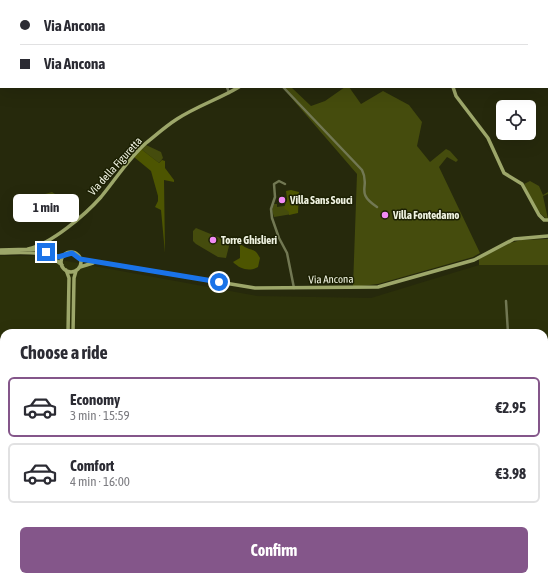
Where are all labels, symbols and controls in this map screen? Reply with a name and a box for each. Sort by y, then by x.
text: Via Ancona [44,17,105,34]
text: Via Ancona [44,55,105,72]
map controls [496,100,536,140]
button: locate [496,100,536,140]
street label: Via della Figuretta [86,135,144,197]
callout: 1 min [13,194,79,222]
place label: Villa Sans Souci [289,194,353,206]
marker: Villa Sans Souci [277,195,287,205]
text: 1 min [33,200,59,215]
place label: Villa Fontedamo [392,209,460,221]
marker: Villa Fontedamo [380,210,390,220]
place label: Torre Ghislieri [221,234,278,246]
marker: Torre Ghislieri [208,235,218,245]
route end [37,243,55,261]
route start [210,273,228,291]
street label: Via Ancona [308,273,354,285]
text: Choose a ride [20,342,108,363]
icon: car [22,389,58,425]
text: Economy [70,391,120,408]
text: €2.95 [495,399,526,416]
text: 3 min · 15:59 [70,408,130,423]
icon: car [22,455,58,491]
text: Comfort [70,457,114,474]
text: €3.98 [495,465,526,482]
text: 4 min · 16:00 [70,474,130,489]
button: Confirm [20,527,528,573]

